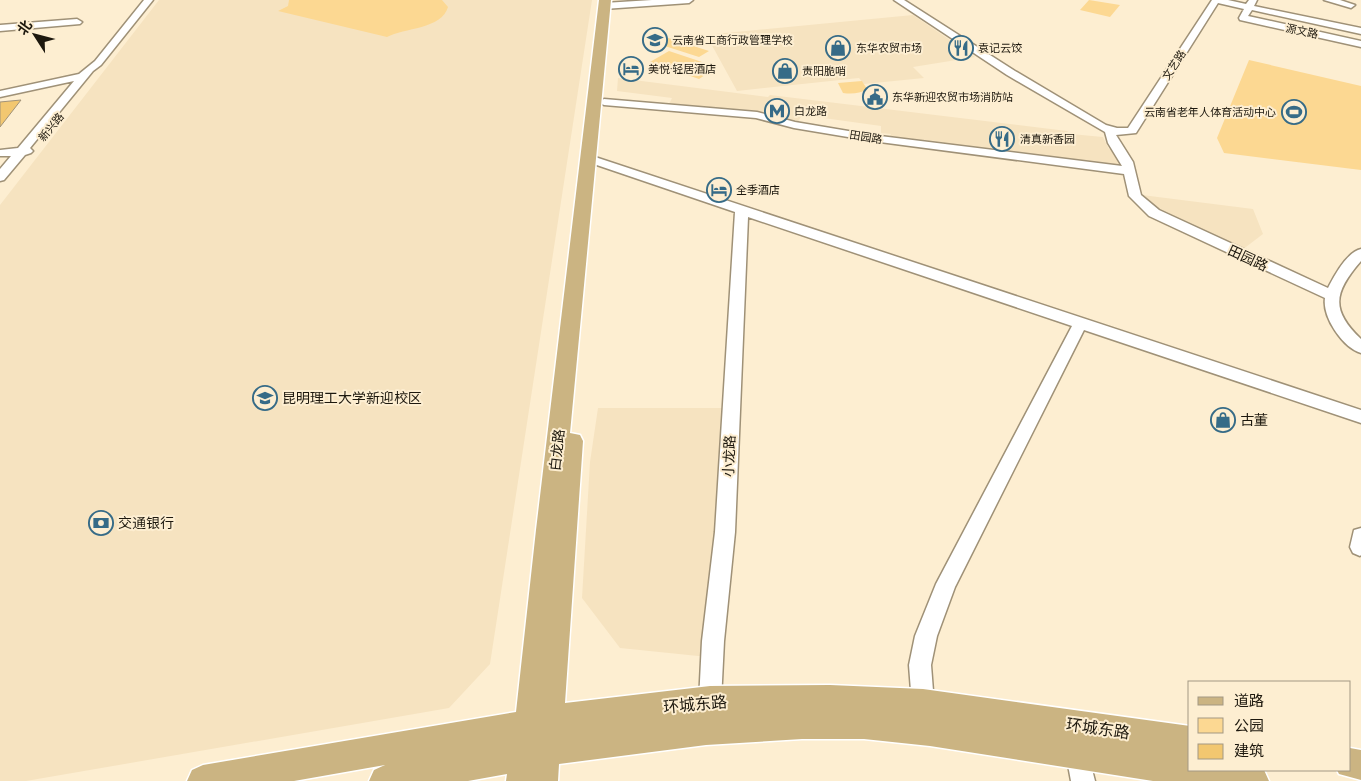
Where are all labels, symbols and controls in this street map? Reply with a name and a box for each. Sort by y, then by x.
north arrow [10,10,60,60]
text: 北 [14,17,35,38]
street label: 源文路 [1285,22,1319,40]
school or university icon: 云南省工商行政管理学校 [642,27,668,53]
place label: 云南省工商行政管理学校 [672,34,793,46]
shop icon: 东华农贸市场 [825,35,851,61]
restaurant icon: 袁记云饺 [948,35,974,61]
place label: 东华农贸市场 [856,42,922,54]
place label: 袁记云饺 [978,42,1022,54]
street label: 文艺路 [1160,48,1188,82]
hotel icon: 美悦·轻居酒店 [618,56,644,82]
shop icon: 责阳脆哨 [772,58,798,84]
place label: 美悦·轻居酒店 [648,63,716,75]
place label: 责阳脆哨 [802,65,846,77]
public building icon: 东华新迎农贸市场消防站 [862,84,888,110]
place label: 东华新迎农贸市场消防站 [892,91,1013,103]
metro station icon: 白龙路 [764,98,790,124]
sports icon: 云南省老年人体育活动中心 [1281,99,1307,125]
place label: 白龙路 [794,105,827,117]
place label: 云南省老年人体育活动中心 [1144,106,1276,118]
street label: 新兴路 [36,110,66,144]
restaurant icon: 清真新香园 [989,126,1015,152]
street label: 田园路 [849,128,883,146]
place label: 清真新香园 [1020,133,1075,145]
hotel icon: 全季酒店 [706,177,732,203]
place label: 全季酒店 [736,184,780,196]
street label: 田园路 [1226,242,1270,274]
school or university icon: 昆明理工大学新迎校区 [252,385,278,411]
place label: 昆明理工大学新迎校区 [282,390,422,406]
shop icon: 古董 [1210,407,1236,433]
place label: 古董 [1240,412,1268,428]
street label: 白龙路 [547,428,567,472]
street label: 小龙路 [720,435,738,477]
bank icon: 交通银行 [88,510,114,536]
place label: 交通银行 [118,515,174,531]
legend [1188,681,1351,771]
street label: 环城东路 [662,692,728,716]
text: 道路 [1234,692,1264,709]
street label: 环城东路 [1065,715,1131,741]
text: 公园 [1234,717,1264,734]
text: 建筑 [1234,742,1264,759]

